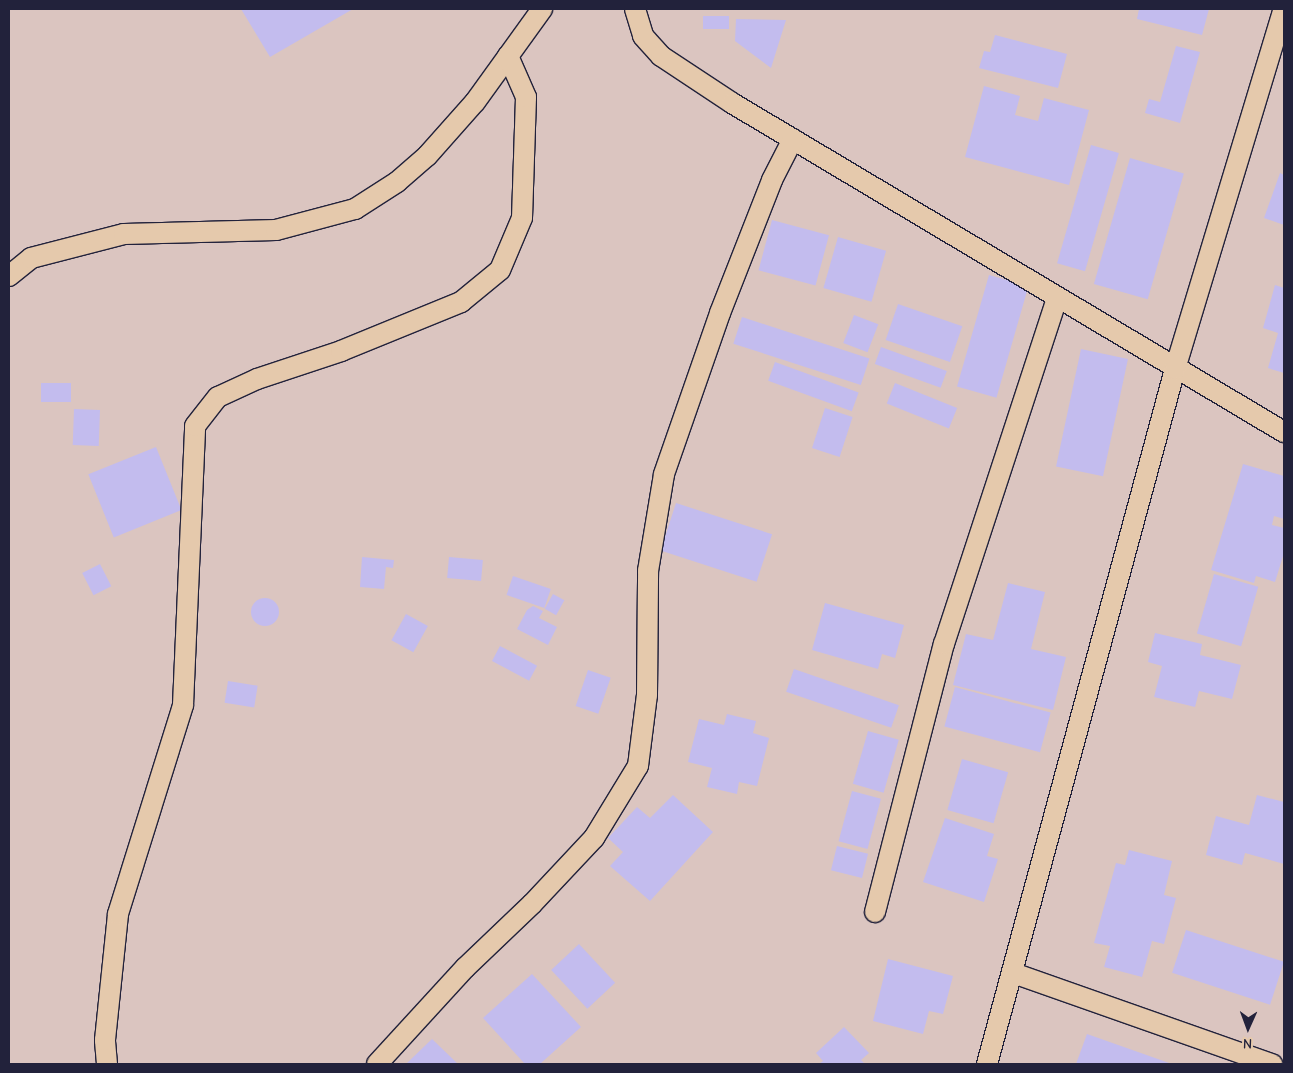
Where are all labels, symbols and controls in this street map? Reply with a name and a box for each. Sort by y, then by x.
north arrow [1223,1003,1273,1053]
text: N [1243,1035,1252,1052]

